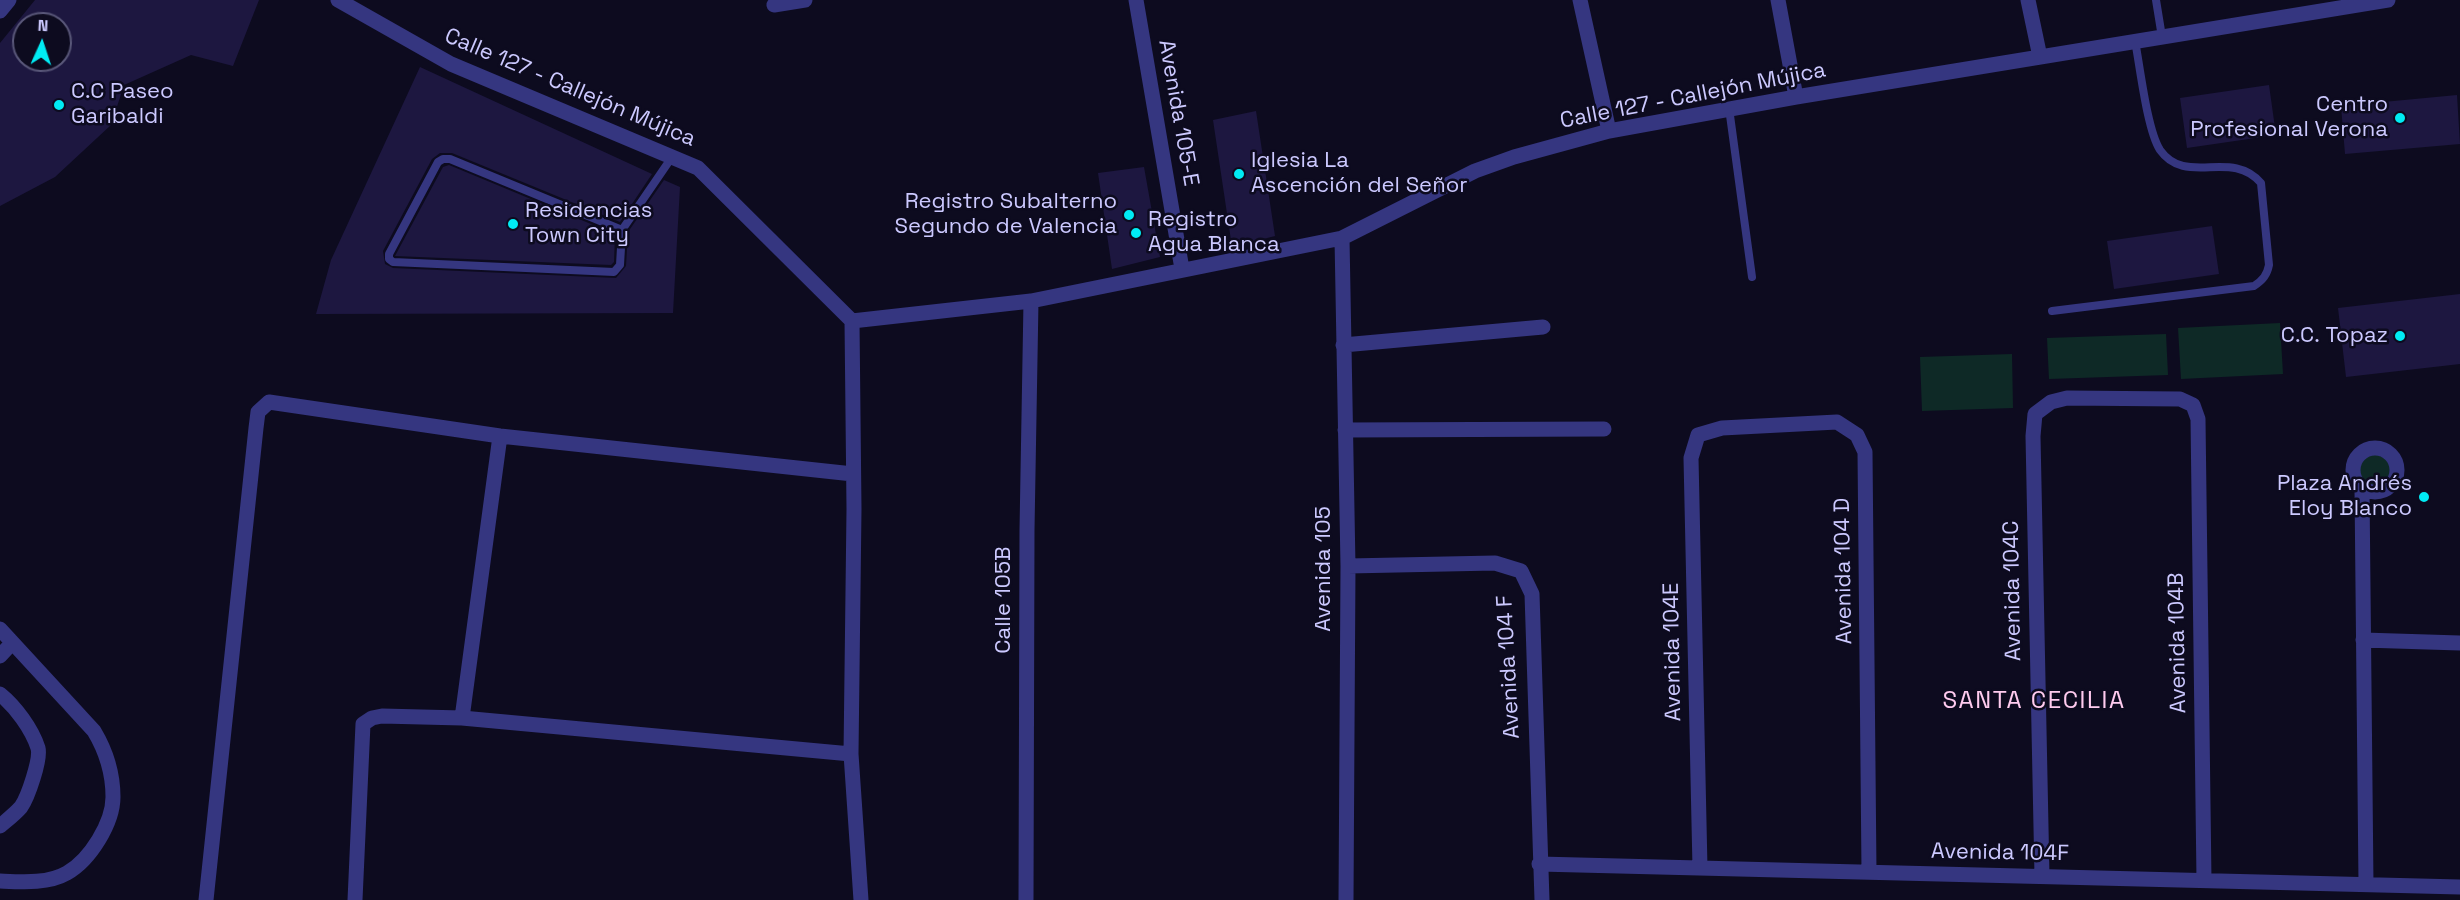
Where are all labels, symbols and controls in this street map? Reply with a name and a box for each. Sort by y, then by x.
north arrow [12,12,72,72]
text: N [37,15,49,36]
street label: Calle 127 - Callejón Mújica [441,23,699,153]
street label: Avenida 105-E [1152,38,1204,188]
street label: Calle 127 - Callejón Mújica [1558,57,1828,135]
place label: C.C Paseo Garibaldi [71,79,174,130]
place label: Centro Profesional Verona [2190,92,2388,144]
marker: C.C Paseo Garibaldi [52,98,66,112]
marker: Centro Profesional Verona [2393,111,2407,125]
place label: Iglesia La Ascención del Señor [1251,148,1468,200]
marker: Iglesia La Ascención del Señor [1232,167,1246,181]
place label: Registro Subalterno Segundo de Valencia [895,189,1117,240]
place label: Residencias Town City [525,198,652,249]
place label: Registro Agua Blanca [1148,207,1280,258]
marker: Registro Subalterno Segundo de Valencia [1122,208,1136,222]
marker: Residencias Town City [506,217,520,231]
marker: Registro Agua Blanca [1129,226,1143,240]
place label: C.C. Topaz [2281,323,2388,349]
marker: C.C. Topaz [2393,329,2407,343]
place label: Plaza Andrés Eloy Blanco [2277,471,2412,522]
marker: Plaza Andrés Eloy Blanco [2417,490,2431,504]
street label: Avenida 104 D [1830,498,1858,644]
street label: Avenida 105 [1311,506,1337,632]
street label: Avenida 104C [1999,521,2027,661]
street label: Calle 105B [991,546,1017,654]
street label: Avenida 104B [2164,572,2192,714]
street label: Avenida 104E [1659,582,1687,722]
street label: Avenida 104 F [1492,594,1526,740]
district label: SANTA CECILIA [1942,687,2126,715]
street label: Avenida 104F [1931,839,2069,867]

